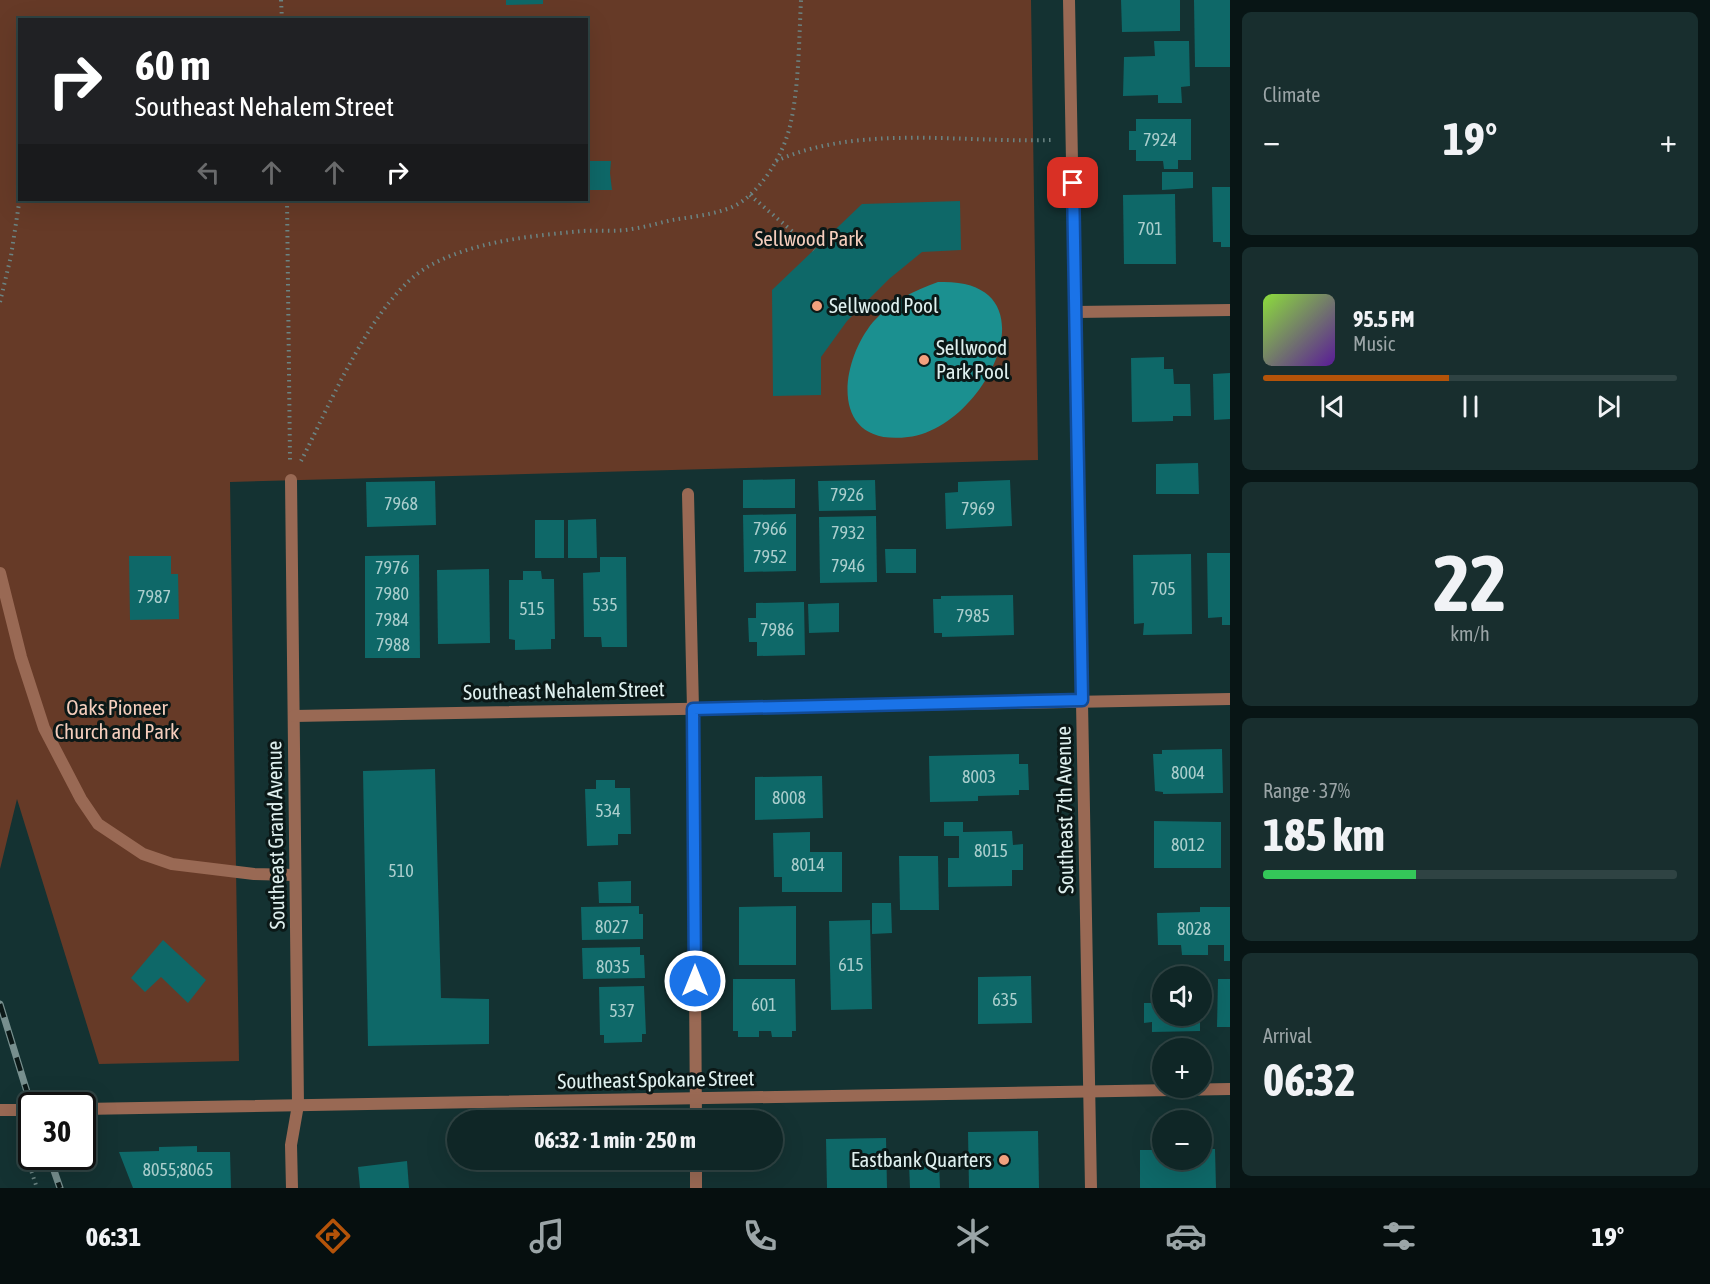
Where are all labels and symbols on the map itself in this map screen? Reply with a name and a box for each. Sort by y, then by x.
house number: 7924 [1143,129,1177,150]
pin [1047,157,1098,208]
house number: 701 [1137,218,1163,239]
park label: Sellwood Park [754,226,864,250]
place label: Sellwood Pool [829,293,939,317]
marker: Sellwood Pool [810,299,824,313]
place label: Sellwood Park Pool [936,335,1010,383]
marker: Sellwood Park Pool [917,353,931,367]
house number: 7926 [830,484,864,505]
house number: 7968 [384,493,418,514]
house number: 7969 [961,498,995,519]
house number: 7966 [753,518,787,539]
house number: 7932 [831,522,865,543]
house number: 7952 [753,546,787,567]
house number: 7946 [831,555,865,576]
house number: 7976 [375,557,409,578]
house number: 705 [1150,578,1176,599]
house number: 7980 [375,583,409,604]
house number: 7987 [137,586,171,607]
house number: 535 [592,594,618,615]
house number: 515 [519,598,545,619]
house number: 7985 [956,605,990,626]
house number: 7984 [375,609,409,630]
house number: 7986 [760,619,794,640]
house number: 7988 [376,634,410,655]
street label: Southeast Nehalem Street [463,676,665,704]
park label: Oaks Pioneer Church and Park [55,695,179,743]
street label: Southeast 7th Avenue [1051,726,1077,894]
street label: Southeast Grand Avenue [261,741,289,929]
house number: 8004 [1171,762,1205,783]
house number: 8003 [962,766,996,787]
house number: 8008 [772,787,806,808]
house number: 534 [595,800,621,821]
house number: 8012 [1171,834,1205,855]
house number: 8015 [974,840,1008,861]
house number: 8014 [791,854,825,875]
house number: 510 [388,860,414,881]
house number: 8027 [595,916,629,937]
house number: 8028 [1177,918,1211,939]
position arrow [663,949,727,1013]
house number: 615 [838,954,864,975]
house number: 8035 [596,956,630,977]
house number: 635 [992,989,1018,1010]
house number: 601 [751,994,777,1015]
house number: 537 [609,1000,635,1021]
street label: Southeast Spokane Street [557,1065,755,1093]
speed limit sign: 30 [18,1092,96,1170]
place label: Eastbank Quarters [851,1147,992,1171]
marker: Eastbank Quarters [997,1153,1011,1167]
house number: 8055;8065 [143,1159,213,1180]

